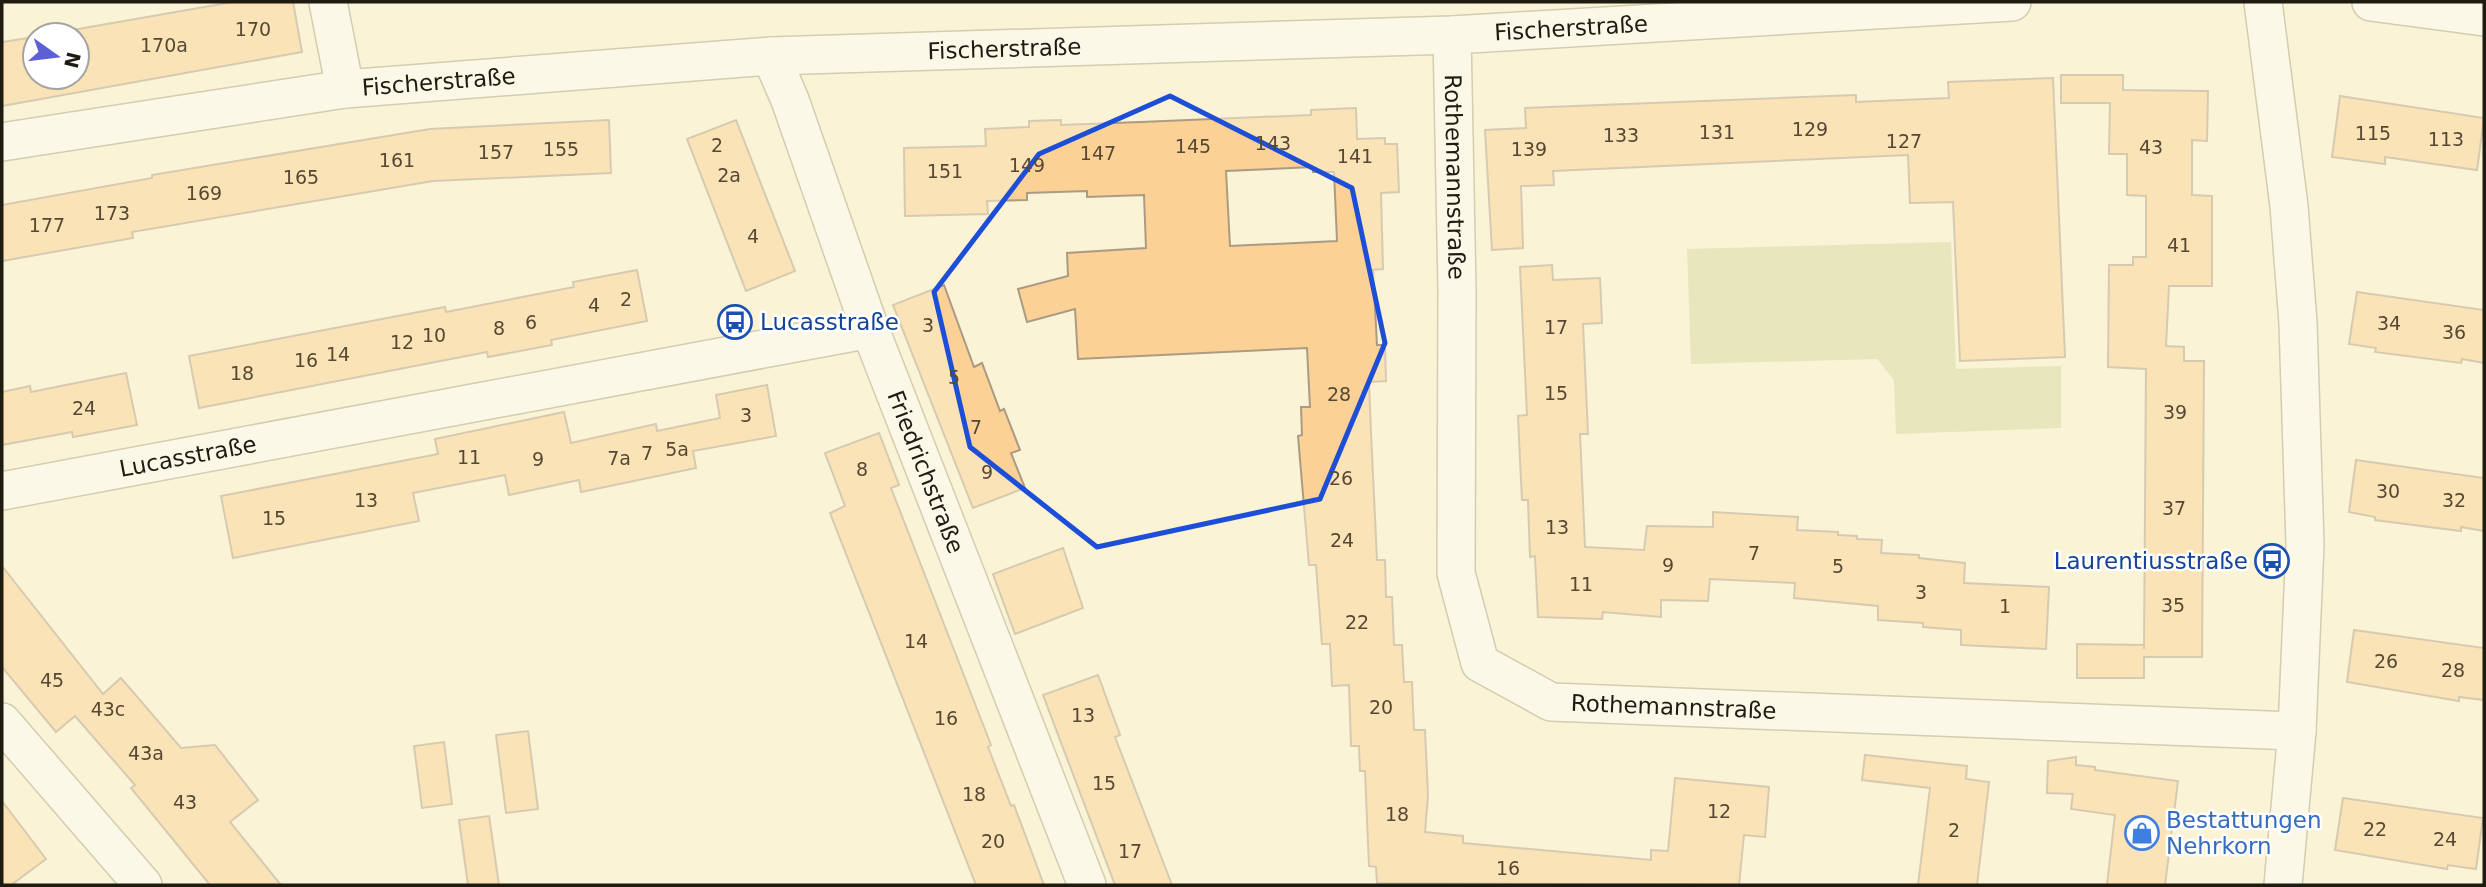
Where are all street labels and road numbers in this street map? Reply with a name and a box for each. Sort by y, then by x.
street label: Fischerstraße [1493,10,1649,45]
street label: Fischerstraße [927,33,1082,64]
street label: Fischerstraße [361,63,516,101]
street label: Rothemannstraße [1440,74,1470,280]
street label: Friedrichstraße [882,387,969,557]
street label: Lucasstraße [117,431,258,482]
street label: Rothemannstraße [1570,690,1777,724]

